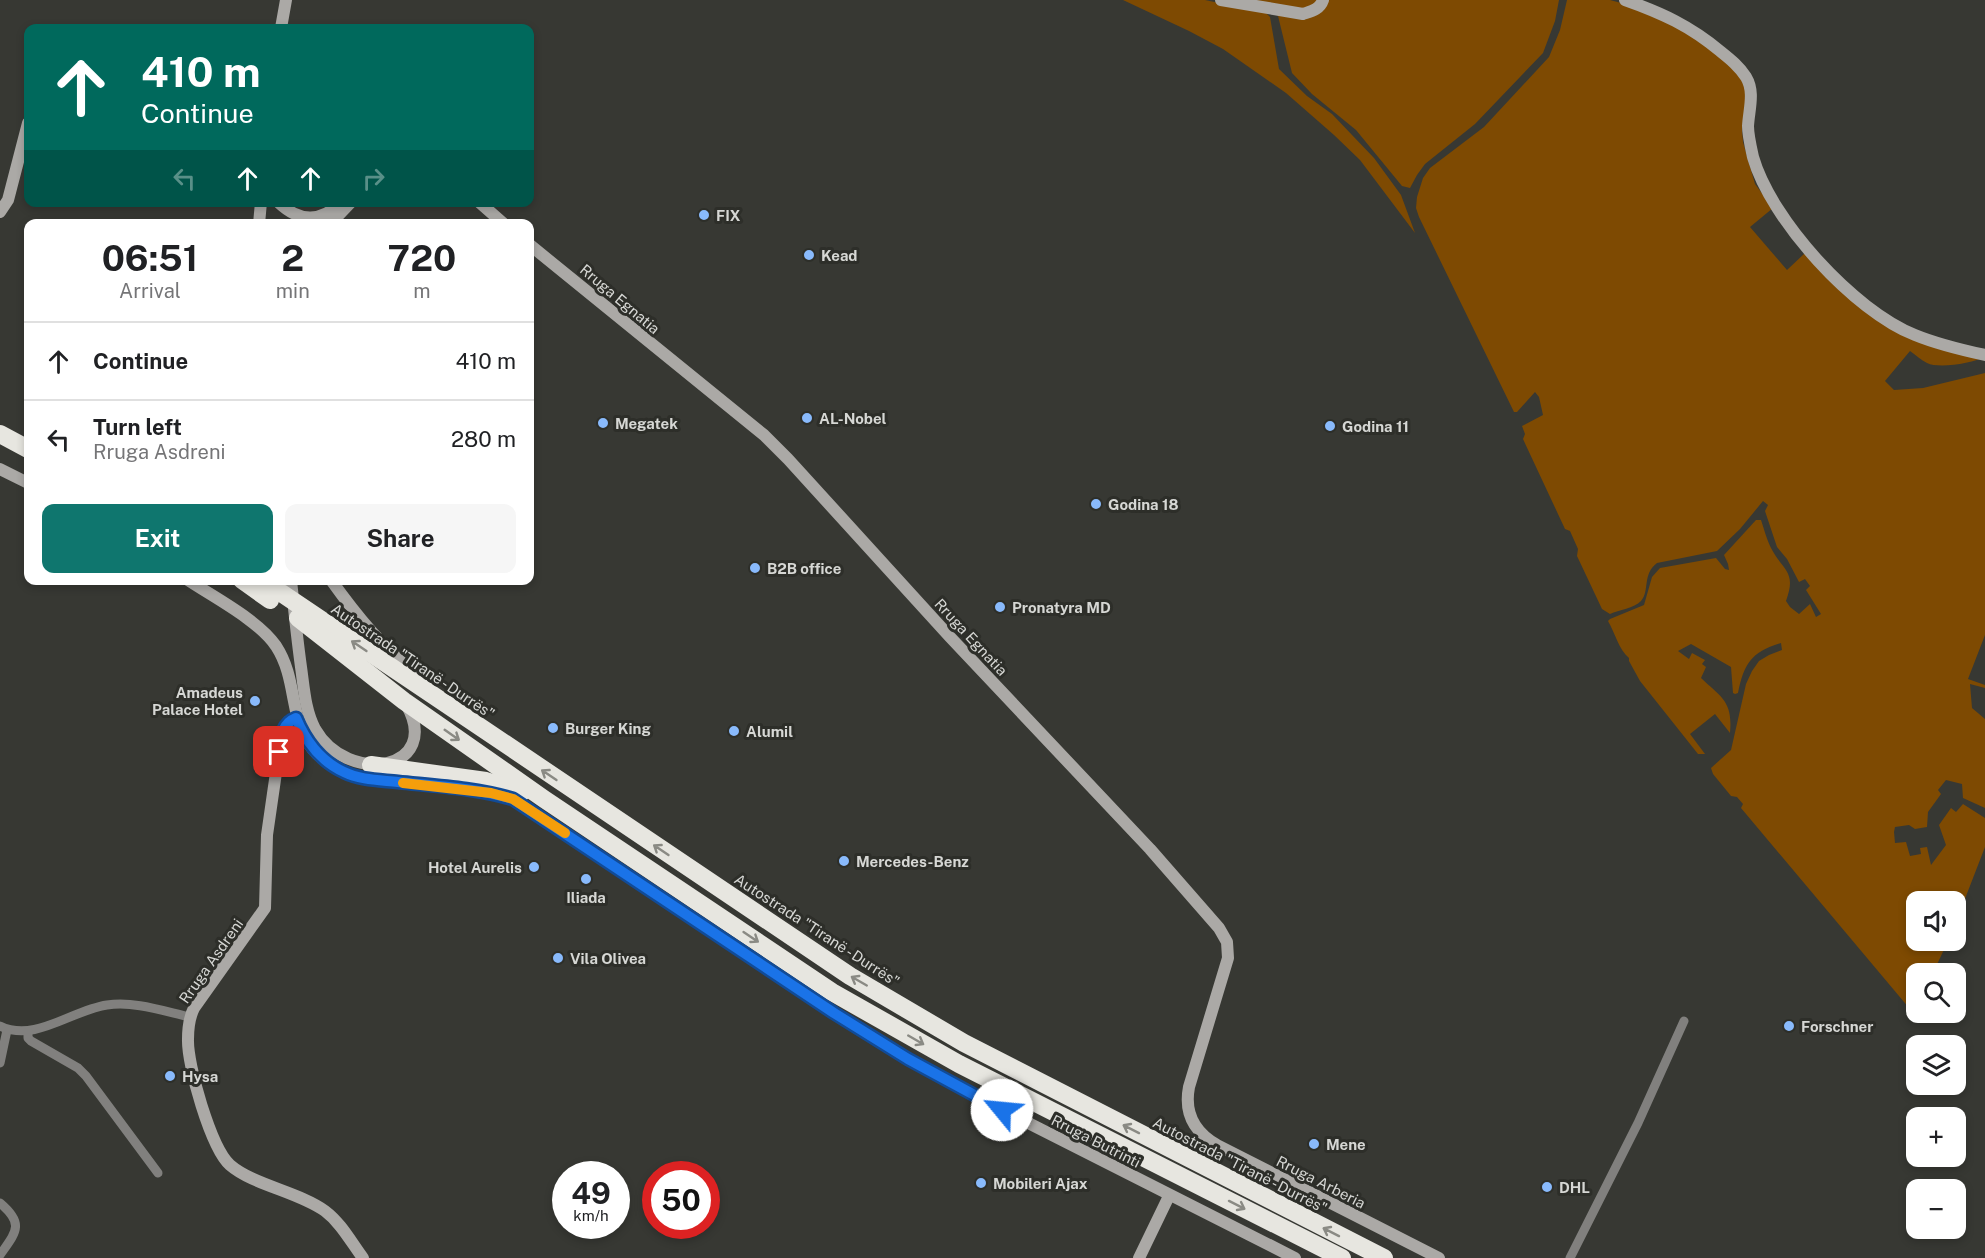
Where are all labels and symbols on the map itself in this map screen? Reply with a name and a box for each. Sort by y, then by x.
place label: FIX [716,207,741,224]
marker: FIX [697,208,711,222]
place label: Kead [821,247,858,264]
marker: Kead [802,248,816,262]
street label: Rruga Egnatia [577,261,663,337]
place label: AL-Nobel [819,410,887,427]
marker: AL-Nobel [800,411,814,425]
place label: Megatek [615,415,678,432]
marker: Megatek [596,416,610,430]
place label: Godina 11 [1342,418,1409,435]
marker: Godina 11 [1323,419,1337,433]
place label: Godina 18 [1108,496,1178,513]
marker: Godina 18 [1089,497,1103,511]
place label: B2B office [767,560,841,577]
marker: B2B office [748,561,762,575]
street label: Rruga Egnatia [931,595,1011,679]
place label: Pronatyra MD [1012,599,1111,616]
street label: Autostrada "Tiranë - Durrës" [328,600,498,722]
marker: Pronatyra MD [993,600,1007,614]
one-way arrow [352,640,368,652]
place label: Amadeus Palace Hotel [152,684,243,718]
marker: Amadeus Palace Hotel [248,694,262,708]
place label: Burger King [565,720,651,737]
marker: Burger King [546,721,560,735]
place label: Alumil [746,723,793,740]
marker: Alumil [727,724,741,738]
pin [253,726,304,777]
one-way arrow [444,729,460,741]
one-way arrow [541,769,558,781]
one-way arrow [654,844,670,856]
place label: Mercedes-Benz [856,853,969,870]
marker: Mercedes-Benz [837,854,851,868]
place label: Hotel Aurelis [428,859,522,876]
marker: Hotel Aurelis [527,860,541,874]
street label: Autostrada "Tiranë - Durrës" [731,870,903,990]
marker: Iliada [579,872,593,886]
place label: Iliada [566,889,606,906]
street label: Rruga Asdreni [176,915,246,1007]
one-way arrow [742,931,758,943]
place label: Vila Olivea [570,950,646,967]
marker: Vila Olivea [551,951,565,965]
one-way arrow [851,975,868,987]
place label: Forschner [1801,1018,1873,1035]
marker: Forschner [1782,1019,1796,1033]
one-way arrow [907,1034,924,1046]
place label: Hysa [182,1068,218,1085]
marker: Hysa [163,1069,177,1083]
position arrow [970,1078,1034,1142]
street label: Rruga Butrinti [1049,1111,1143,1171]
street label: Autostrada "Tiranë - Durrës" [1150,1114,1330,1216]
one-way arrow [1122,1123,1140,1135]
place label: Mene [1326,1136,1366,1153]
marker: Mene [1307,1137,1321,1151]
street label: Rruga Arberia [1274,1152,1368,1212]
speed limit sign: 50 [642,1161,720,1239]
place label: Mobileri Ajax [993,1175,1088,1192]
marker: Mobileri Ajax [974,1176,988,1190]
place label: DHL [1559,1179,1590,1196]
marker: DHL [1540,1180,1554,1194]
one-way arrow [1228,1200,1246,1212]
one-way arrow [1323,1225,1341,1237]

